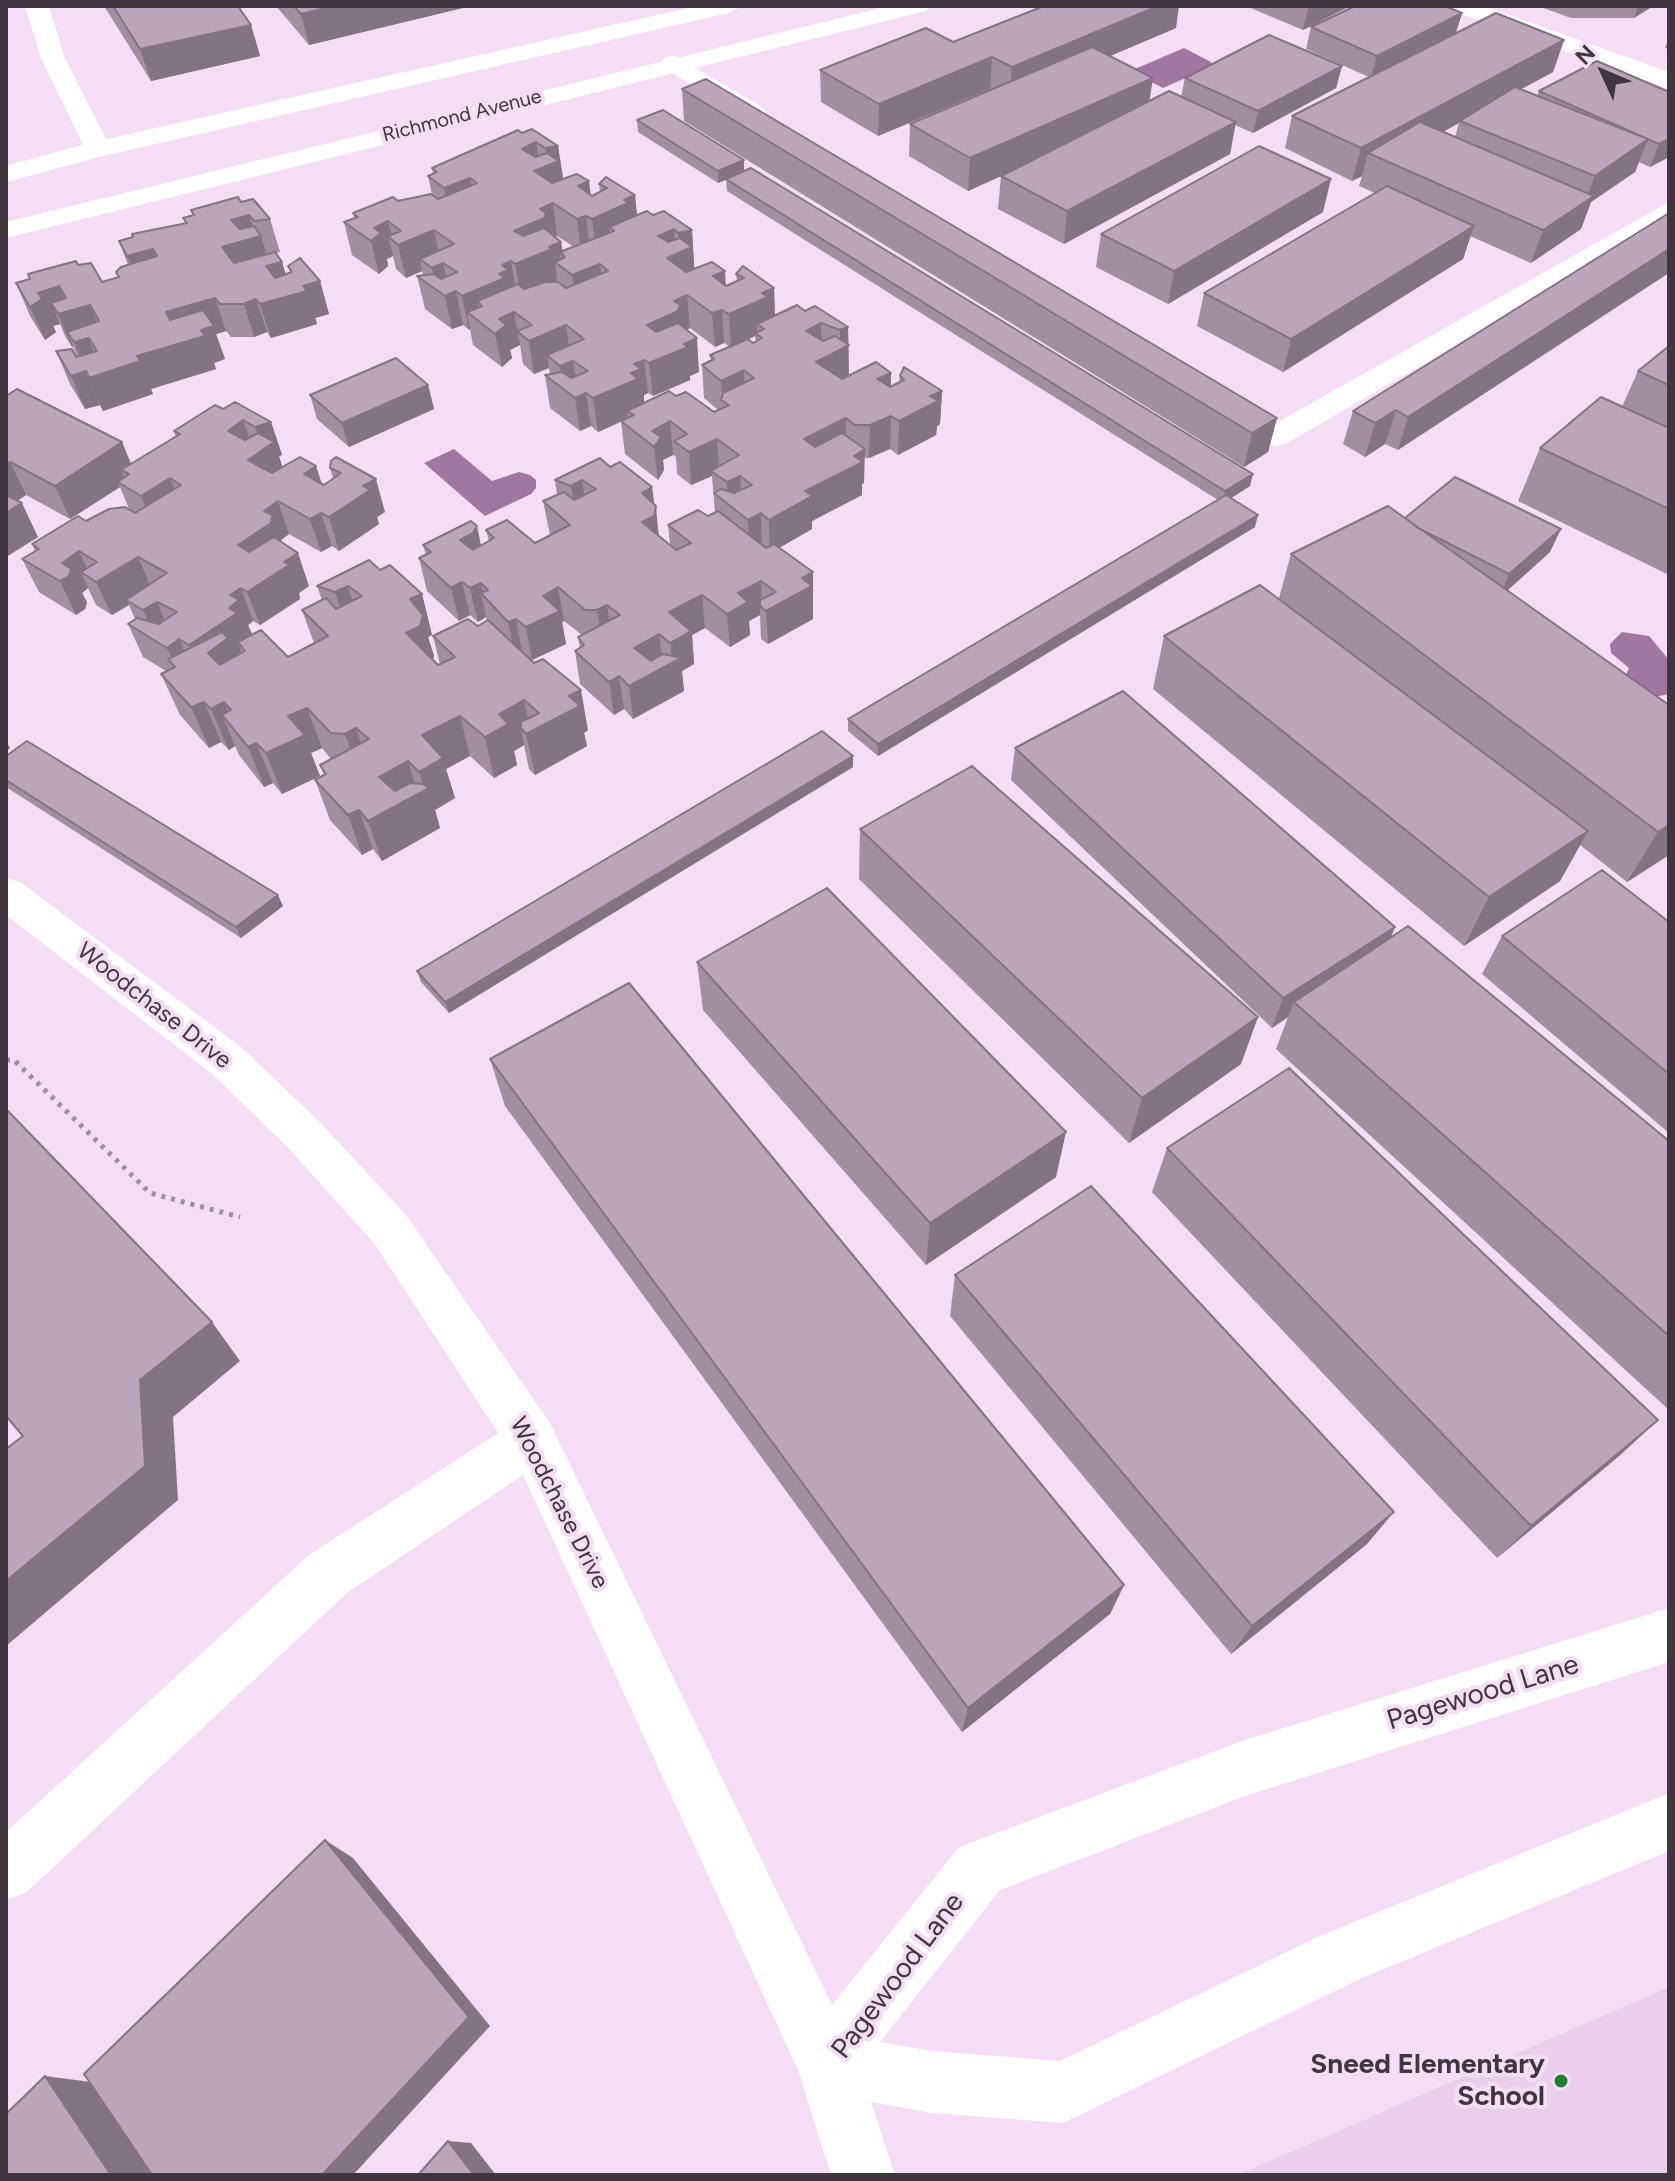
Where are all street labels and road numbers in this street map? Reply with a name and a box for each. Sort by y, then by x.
street label: Richmond Avenue [380,85,544,147]
street label: Woodchase Drive [71,937,237,1075]
street label: Woodchase Drive [503,1413,615,1593]
street label: Pagewood Lane [1383,1648,1583,1738]
street label: Pagewood Lane [825,1887,971,2065]

